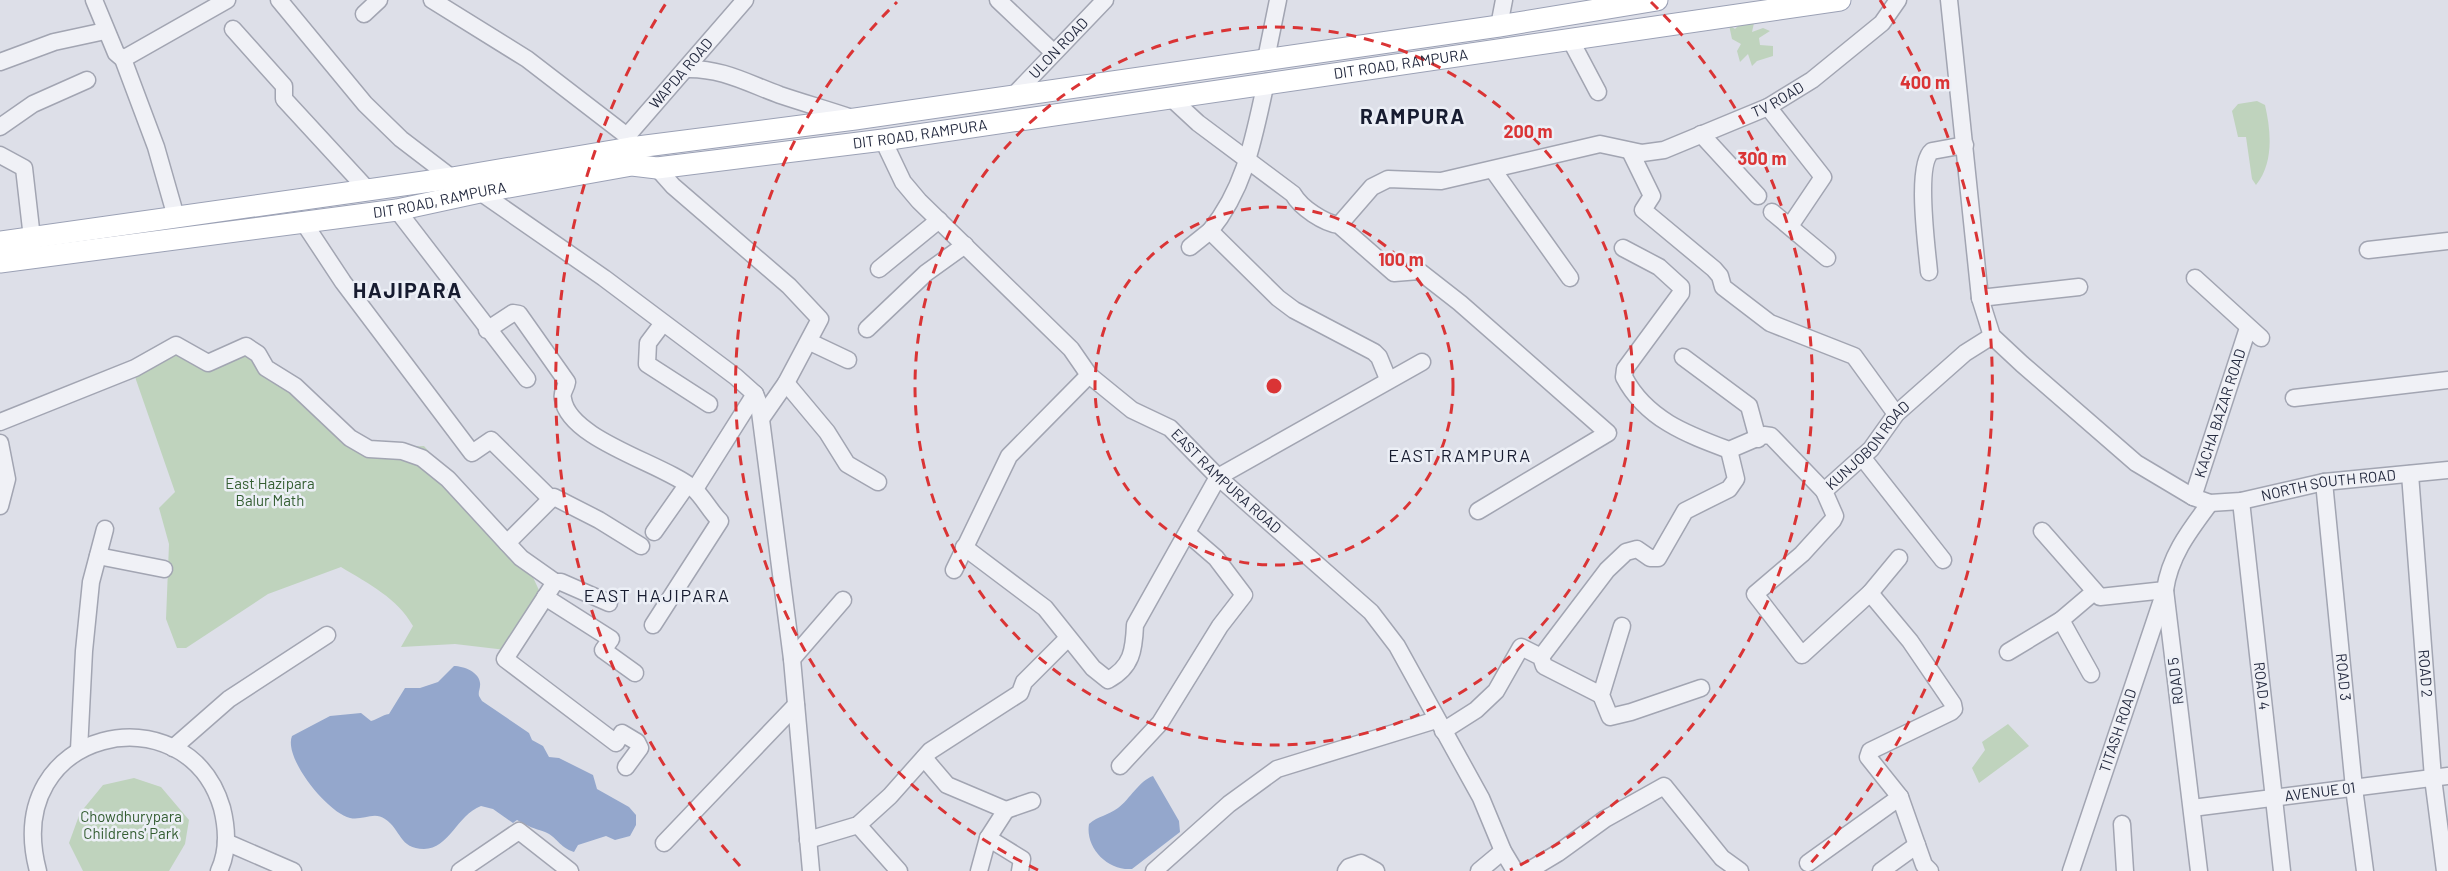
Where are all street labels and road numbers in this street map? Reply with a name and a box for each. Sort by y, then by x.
street label: ULON ROAD [1025,13,1091,82]
street label: WAPDA ROAD [645,34,716,112]
street label: DIT ROAD, RAMPURA [1332,45,1469,82]
street label: TV ROAD [1749,77,1807,121]
street label: DIT ROAD, RAMPURA [852,115,988,152]
street label: DIT ROAD, RAMPURA [372,178,507,221]
street label: KACHA BAZAR ROAD [2190,346,2249,480]
street label: KUNJOBON ROAD [1821,397,1913,493]
street label: EAST RAMPURA ROAD [1168,425,1285,537]
street label: NORTH SOUTH ROAD [2259,465,2396,504]
street label: ROAD 2 [2415,649,2437,698]
street label: ROAD 3 [2333,652,2355,702]
street label: ROAD 5 [2163,656,2187,706]
street label: ROAD 4 [2251,661,2274,711]
street label: TITASH ROAD [2095,686,2140,775]
street label: AVENUE 01 [2283,778,2356,804]

